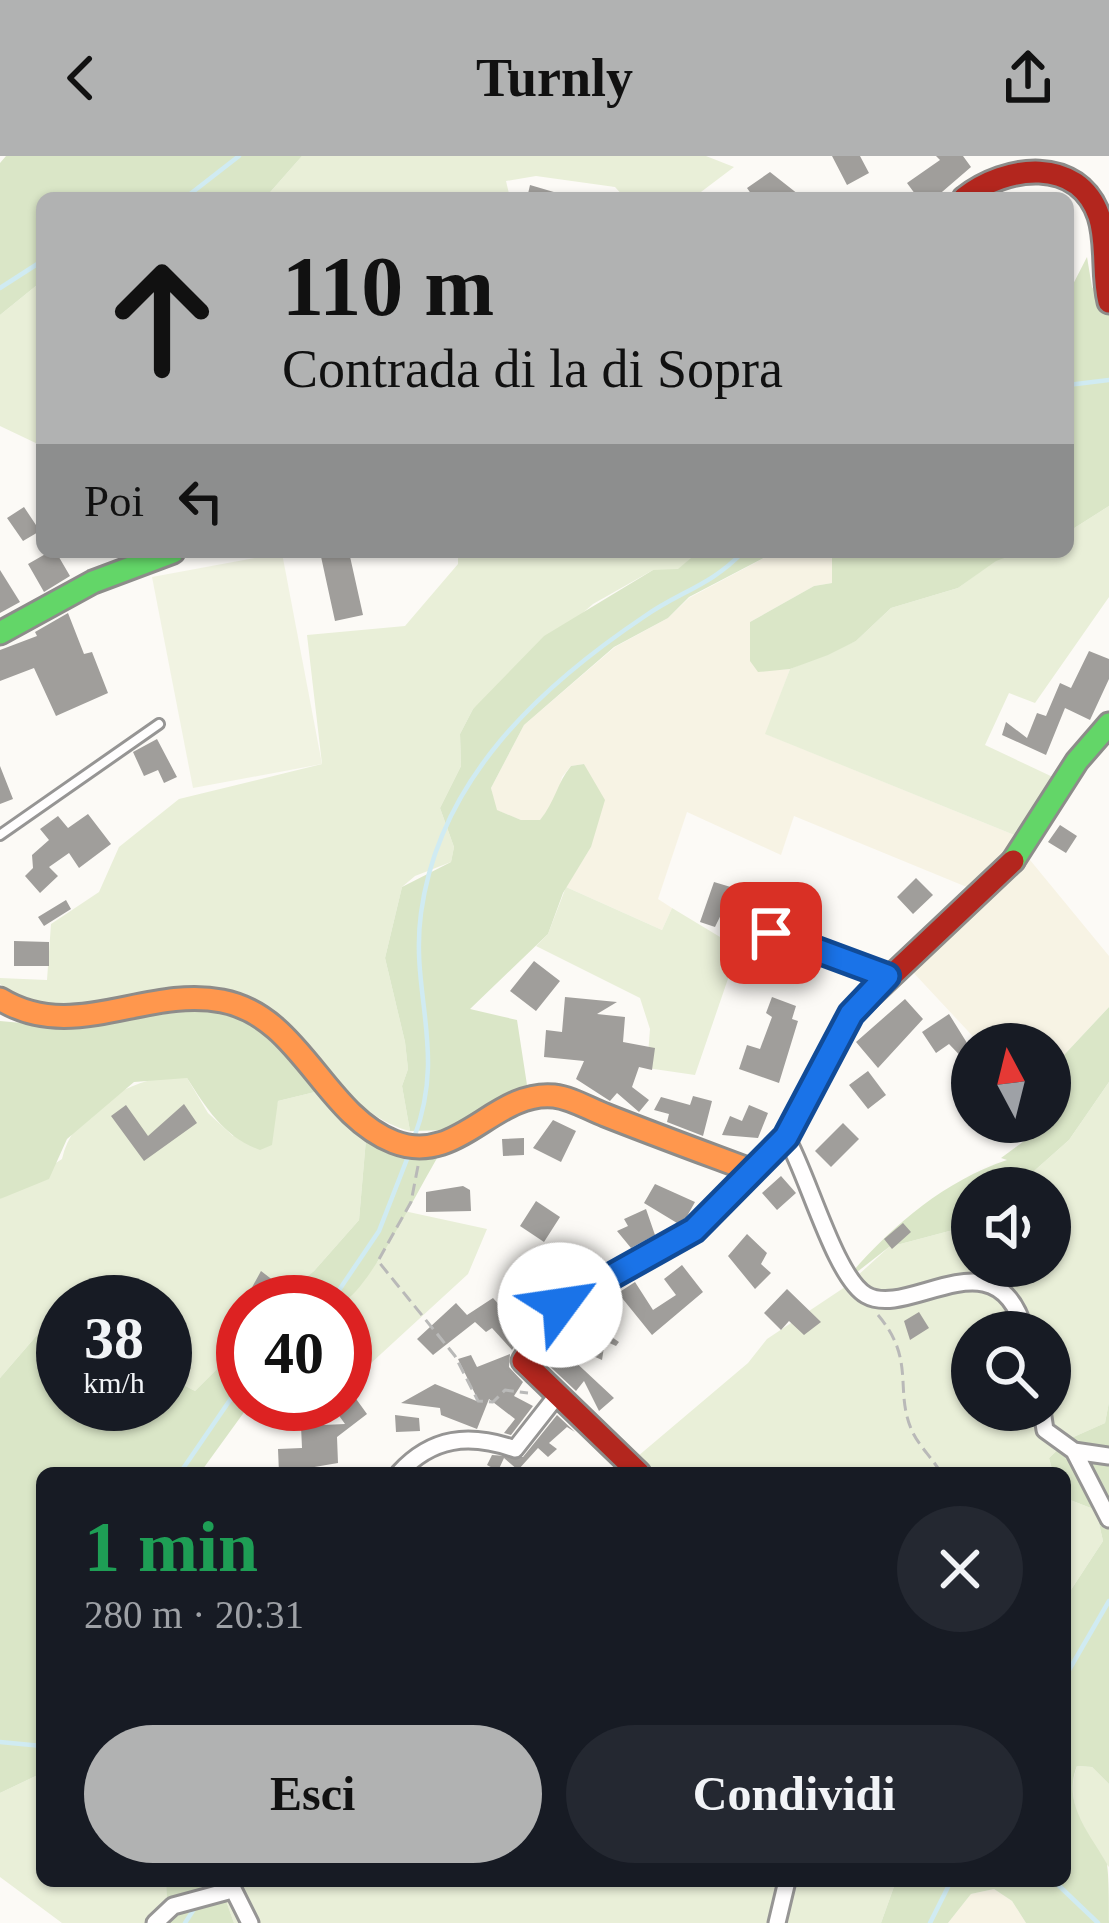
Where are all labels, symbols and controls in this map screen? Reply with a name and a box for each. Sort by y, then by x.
icon: back [48,45,114,111]
icon: share [995,45,1061,111]
text: Turnly [476,48,633,108]
icon: ahead [84,240,240,396]
text: 110 m [282,240,494,333]
text: Contrada di la di Sopra [282,339,783,399]
icon: left [168,468,234,534]
text: Poi [84,476,144,526]
pin [720,882,822,984]
icon: arrive [738,900,804,966]
north arrow [951,1023,1071,1143]
map controls [951,1023,1071,1431]
button: sound [951,1167,1071,1287]
position arrow [497,1242,623,1368]
speed limit sign: 40 [216,1275,372,1431]
text: 38 [84,1305,144,1371]
button: search [951,1311,1071,1431]
text: km/h [83,1366,145,1399]
button: close [897,1506,1023,1632]
text: 1 min [84,1507,258,1587]
text: 280 m · 20:31 [84,1593,304,1636]
button: Esci [84,1725,542,1863]
button: Condividi [566,1725,1023,1863]

